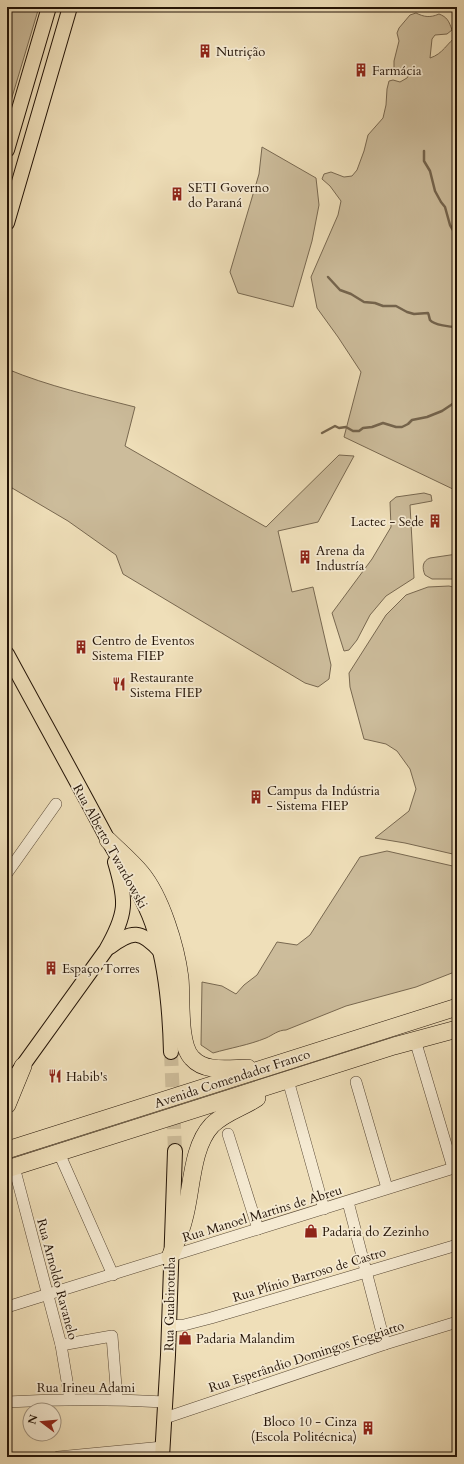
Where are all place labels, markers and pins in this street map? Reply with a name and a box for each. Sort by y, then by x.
building icon: Nutrição [197,43,213,59]
place label: Nutrição [216,43,265,61]
building icon: Farmácia [353,62,369,78]
place label: Farmácia [372,62,422,80]
place label: SETI Governo do Paraná [188,179,269,212]
building icon: SETI Governo do Paraná [169,186,185,202]
place label: Lactec - Sede [351,513,424,531]
building icon: Lactec - Sede [427,513,443,529]
place label: Arena da Industría [316,542,365,575]
building icon: Arena da Industría [297,549,313,565]
place label: Centro de Eventos Sistema FIEP [92,632,194,665]
building icon: Centro de Eventos Sistema FIEP [73,639,89,655]
place label: Restaurante Sistema FIEP [130,669,202,702]
restaurant icon: Restaurante Sistema FIEP [111,676,127,692]
place label: Campus da Indústria - Sistema FIEP [267,782,380,815]
building icon: Campus da Indústria - Sistema FIEP [248,789,264,805]
building icon: Espaço Torres [43,960,59,976]
place label: Espaço Torres [62,960,140,978]
restaurant icon: Habib's [47,1068,63,1084]
place label: Habib's [66,1068,107,1086]
shop icon: Padaria do Zezinho [303,1223,319,1239]
place label: Padaria do Zezinho [322,1223,429,1241]
shop icon: Padaria Malandim [177,1330,193,1346]
place label: Padaria Malandim [196,1330,295,1348]
place label: Bloco 10 - Cinza (Escola Politécnica) [251,1413,357,1446]
building icon: Bloco 10 - Cinza (Escola Politécnica) [360,1420,376,1436]

